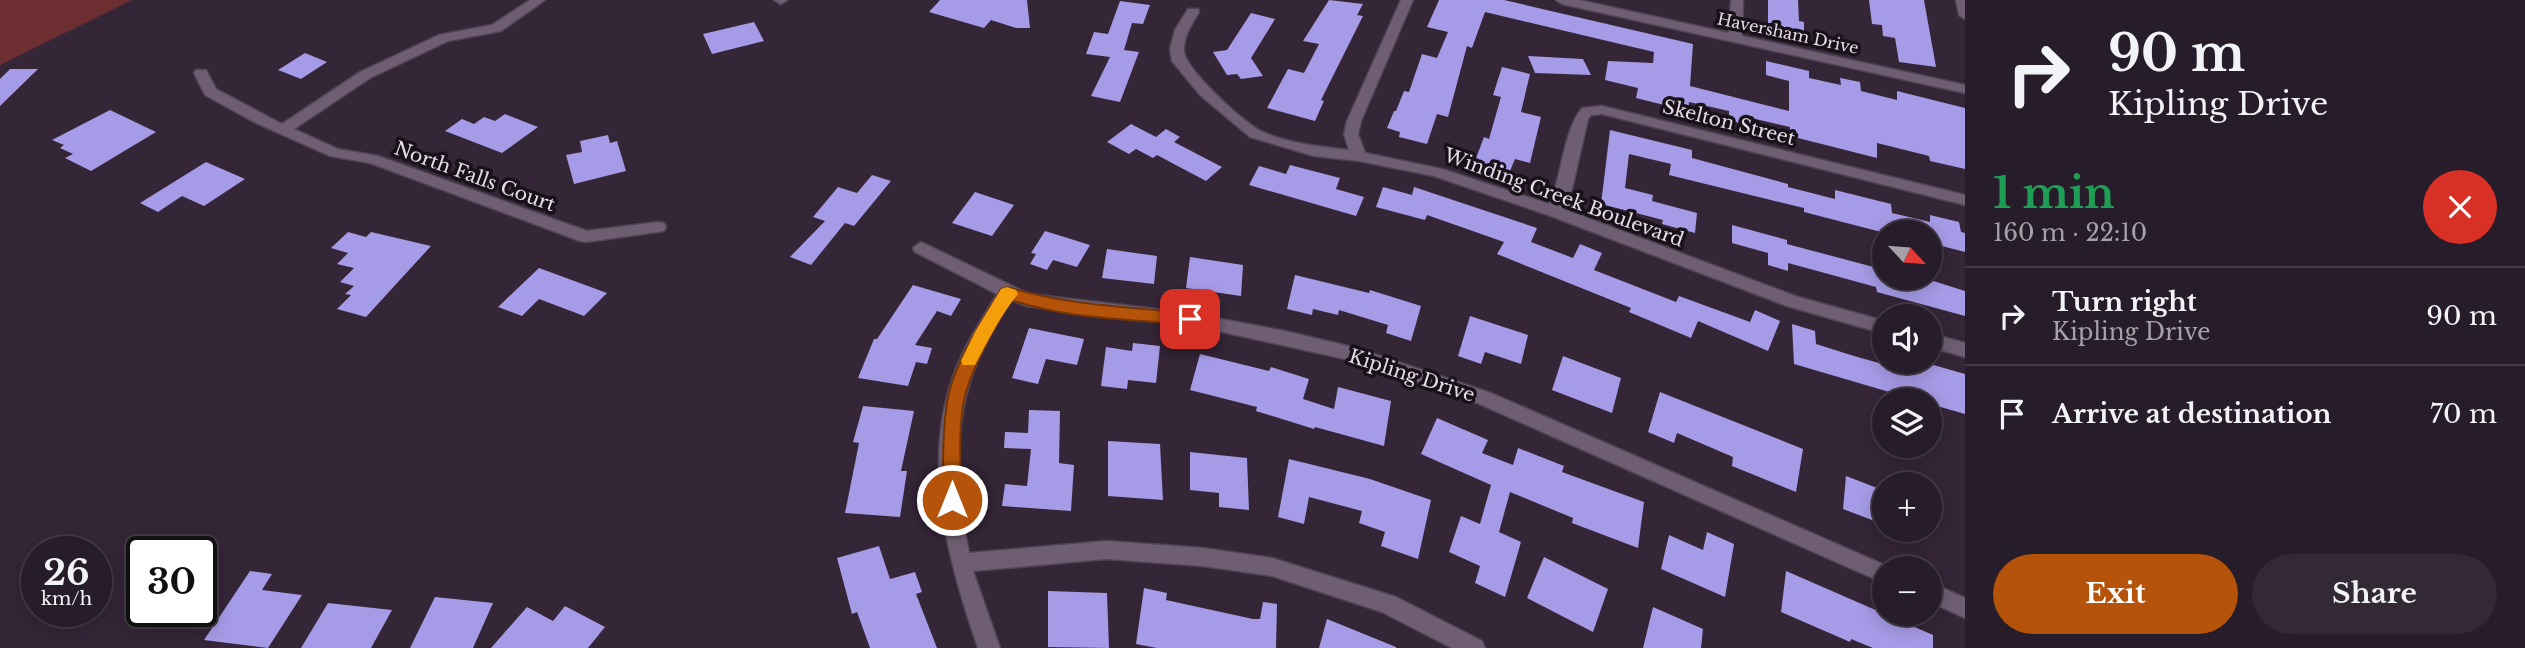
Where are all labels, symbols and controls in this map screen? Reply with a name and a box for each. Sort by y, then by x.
street label: Haversham Drive [1715,8,1861,58]
text: 90 m [2108,23,2245,84]
icon: right [1993,28,2084,119]
text: Kipling Drive [2108,84,2328,124]
street label: Skelton Street [1660,95,1798,150]
street label: North Falls Court [391,137,559,217]
street label: Winding Creek Boulevard [1440,143,1687,252]
text: 1 min [1993,167,2115,219]
button: close [2423,170,2497,244]
text: 160 m · 22:10 [1993,219,2147,247]
north arrow [1872,220,1942,290]
map controls [1872,220,1942,626]
text: Turn right [2052,286,2197,318]
pin [1160,289,1220,349]
icon: right [1993,297,2031,335]
icon: arrive [1171,300,1209,338]
text: 90 m [2426,300,2497,332]
button: sound [1872,304,1942,374]
text: Kipling Drive [2052,318,2210,346]
street label: Kipling Drive [1346,344,1478,407]
button: layers [1872,388,1942,458]
icon: arrive [1993,395,2031,433]
text: Arrive at destination [2052,398,2332,430]
text: 70 m [2430,398,2497,430]
position arrow [915,463,989,537]
button: + [1872,472,1942,542]
speed limit sign: 30 [126,536,217,627]
text: 26 [43,551,90,594]
button: Exit [1993,554,2238,634]
button: Share [2252,554,2497,634]
button: − [1872,556,1942,626]
text: km/h [41,588,92,610]

